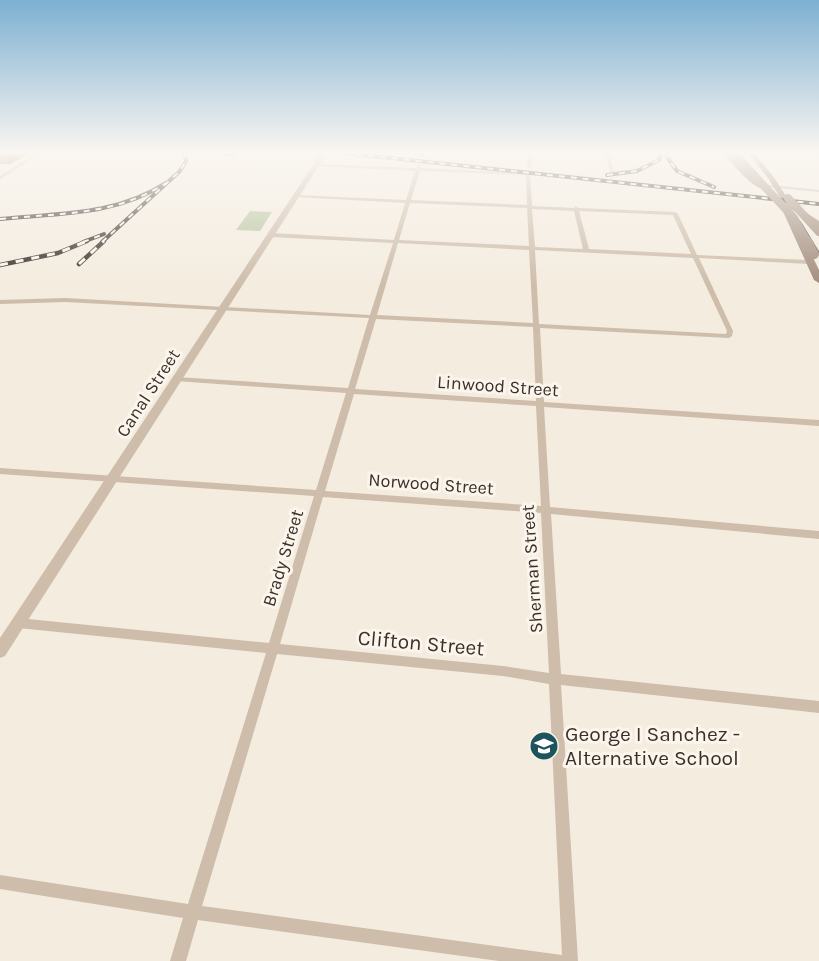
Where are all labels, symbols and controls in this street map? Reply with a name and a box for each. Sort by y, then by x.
street label: Canal Street [111,345,185,441]
street label: Linwood Street [437,371,560,401]
street label: Norwood Street [368,469,495,499]
street label: Sherman Street [517,504,547,634]
street label: Brady Street [258,507,308,609]
street label: Clifton Street [357,626,485,660]
place label: George I Sanchez - Alternative School [565,722,740,770]
school or university icon: George I Sanchez - Alternative School [528,730,560,762]

